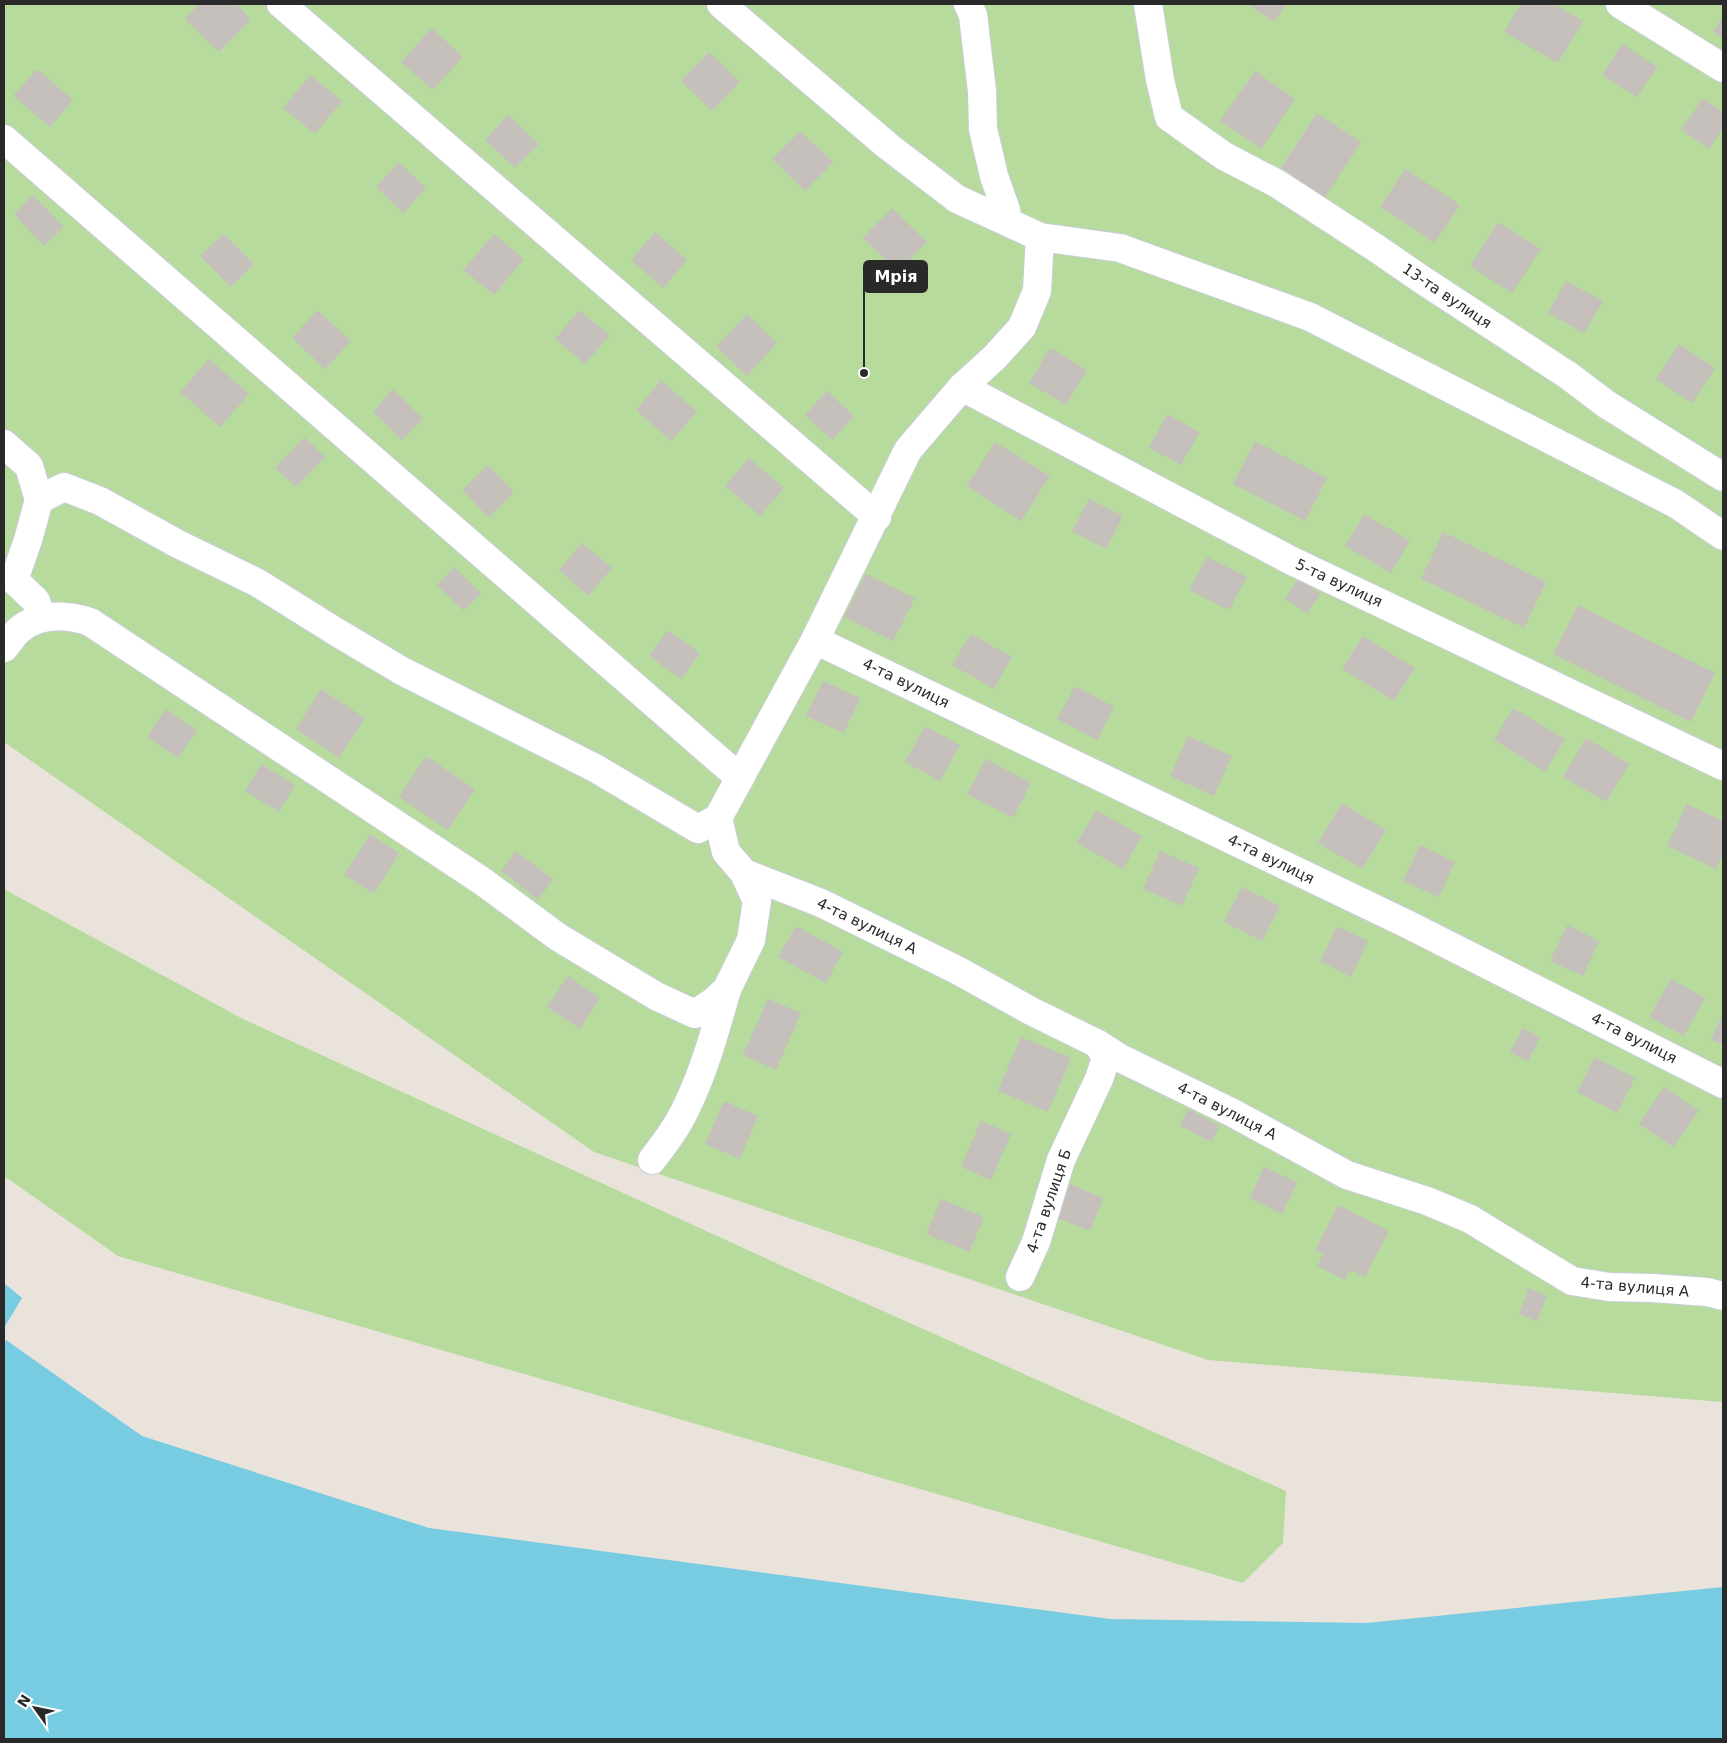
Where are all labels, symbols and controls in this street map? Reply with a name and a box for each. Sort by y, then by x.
street label: 13-та вулиця [1399,260,1495,332]
callout: Мрія [864,261,927,292]
text: Мрія [874,267,918,286]
street label: 5-та вулиця [1293,555,1385,611]
street label: 4-та вулиця [860,654,952,712]
street label: 4-та вулиця [1225,830,1317,888]
street label: 4-та вулиця А [814,894,921,958]
street label: 4-та вулиця [1588,1009,1680,1067]
street label: 4-та вулиця А [1174,1078,1280,1144]
street label: 4-та вулиця Б [1023,1147,1075,1255]
street label: 4-та вулиця А [1580,1273,1691,1301]
north arrow [10,1683,60,1733]
text: N [14,1692,34,1710]

